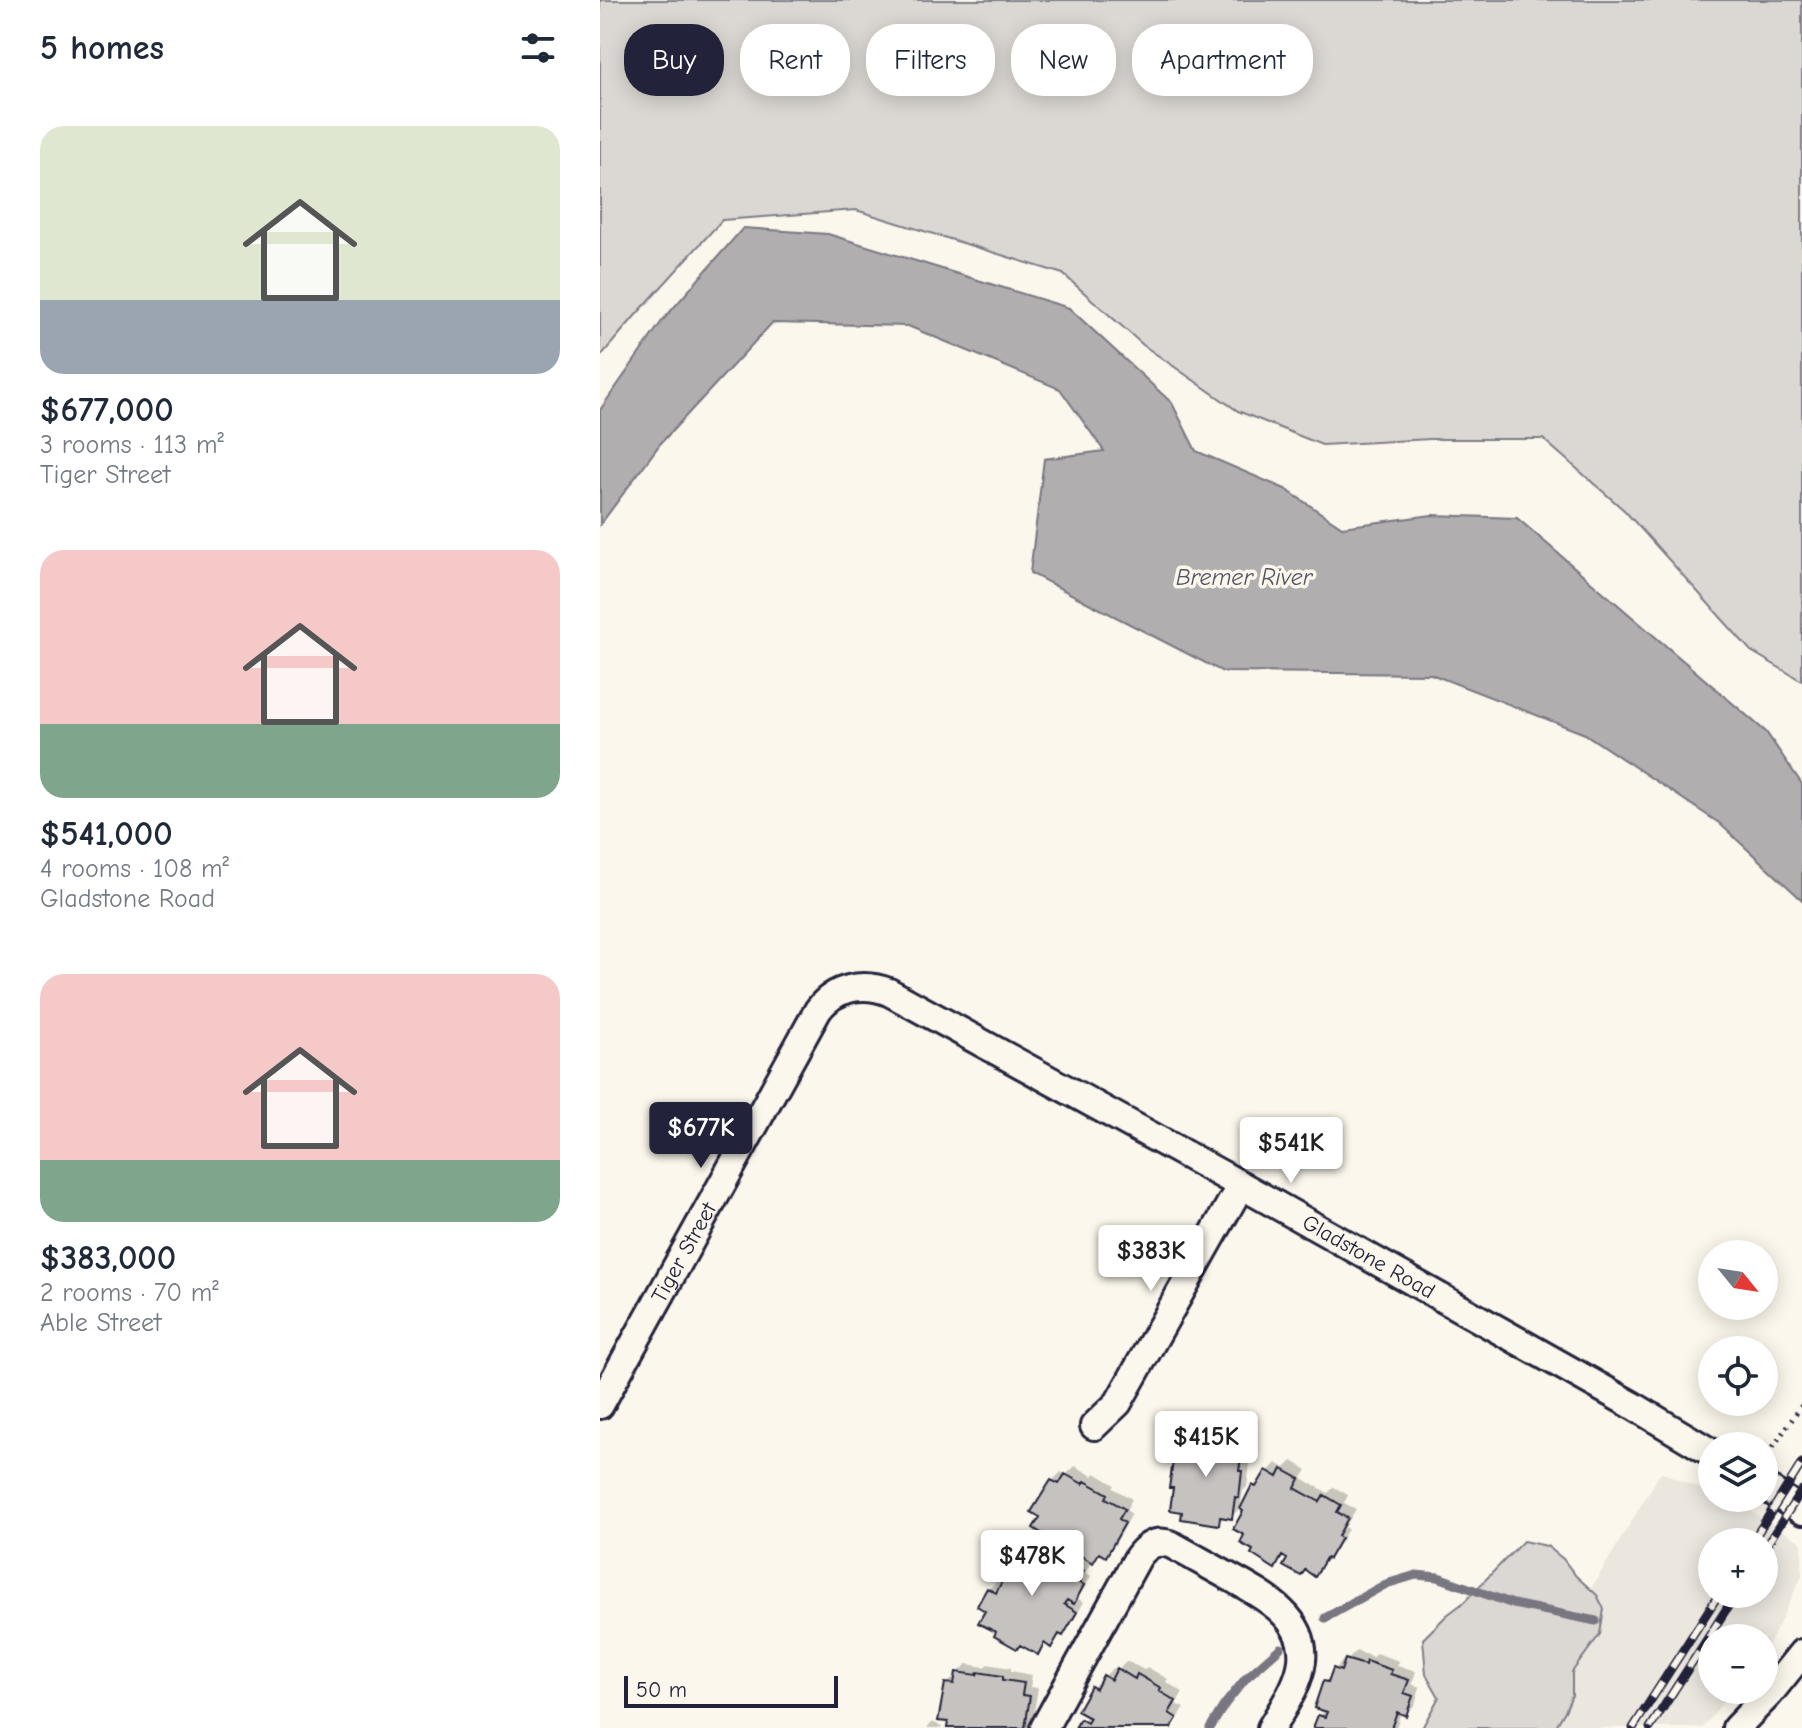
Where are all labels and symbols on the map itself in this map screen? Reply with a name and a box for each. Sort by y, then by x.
water label: Bremer River [1176,563,1314,591]
pin: $677K [645,1102,757,1170]
pin: $541K [1235,1117,1347,1185]
street label: Tiger Street [646,1197,722,1307]
street label: Gladstone Road [1298,1209,1440,1304]
pin: $383K [1095,1225,1207,1293]
north arrow [1698,1240,1778,1320]
pin: $415K [1150,1411,1262,1479]
pin: $478K [976,1530,1088,1598]
scale bar [624,1672,838,1708]

